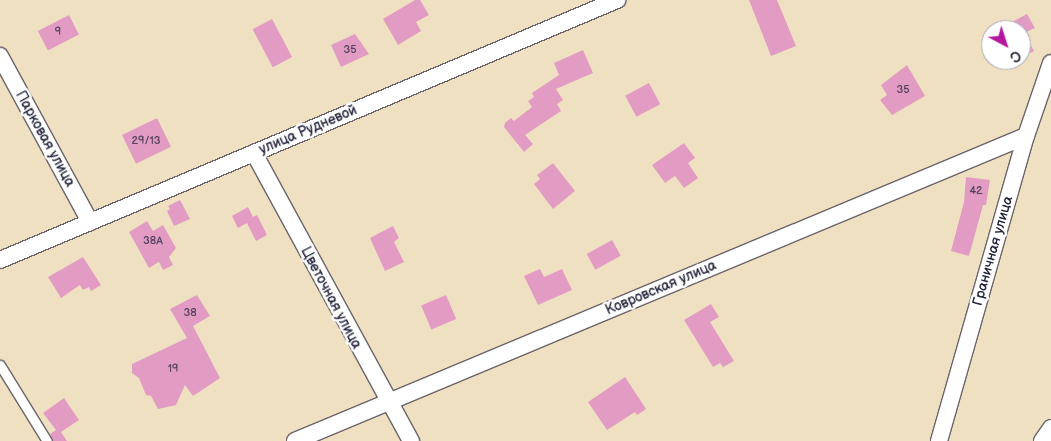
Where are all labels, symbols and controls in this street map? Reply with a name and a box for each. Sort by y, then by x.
north arrow [981,20,1031,70]
house number: 9 [55,25,61,39]
house number: 35 [343,43,357,57]
text: С [1006,46,1025,66]
house number: 35 [896,83,910,97]
street label: Парковая улица [12,88,78,190]
street label: улица Рудневой [257,102,359,158]
house number: 29/13 [132,134,160,148]
house number: 42 [969,184,983,198]
street label: Граничная улица [969,194,1017,308]
house number: 38А [143,234,163,248]
street label: Цветочная улица [297,244,365,352]
street label: Ковровская улица [603,257,719,319]
house number: 38 [183,306,197,320]
house number: 19 [168,362,178,376]

